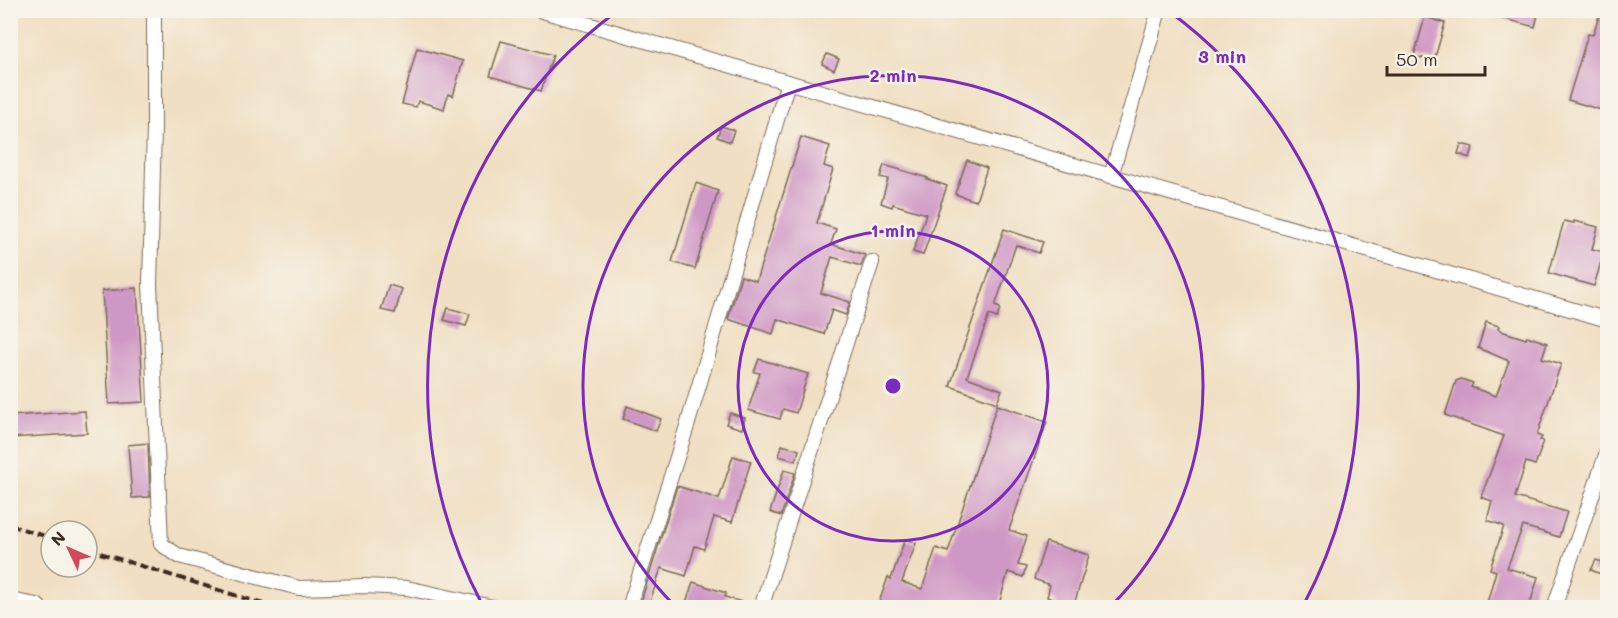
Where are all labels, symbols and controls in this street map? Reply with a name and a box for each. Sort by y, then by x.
scale bar [1387,39,1484,77]
text: 3 min [1198,44,1246,68]
text: 50 m [1396,47,1438,71]
text: 2 min [869,63,917,87]
text: 1 min [870,218,916,242]
centre of rings [883,376,903,396]
north arrow [39,519,99,579]
text: N [46,527,70,550]

